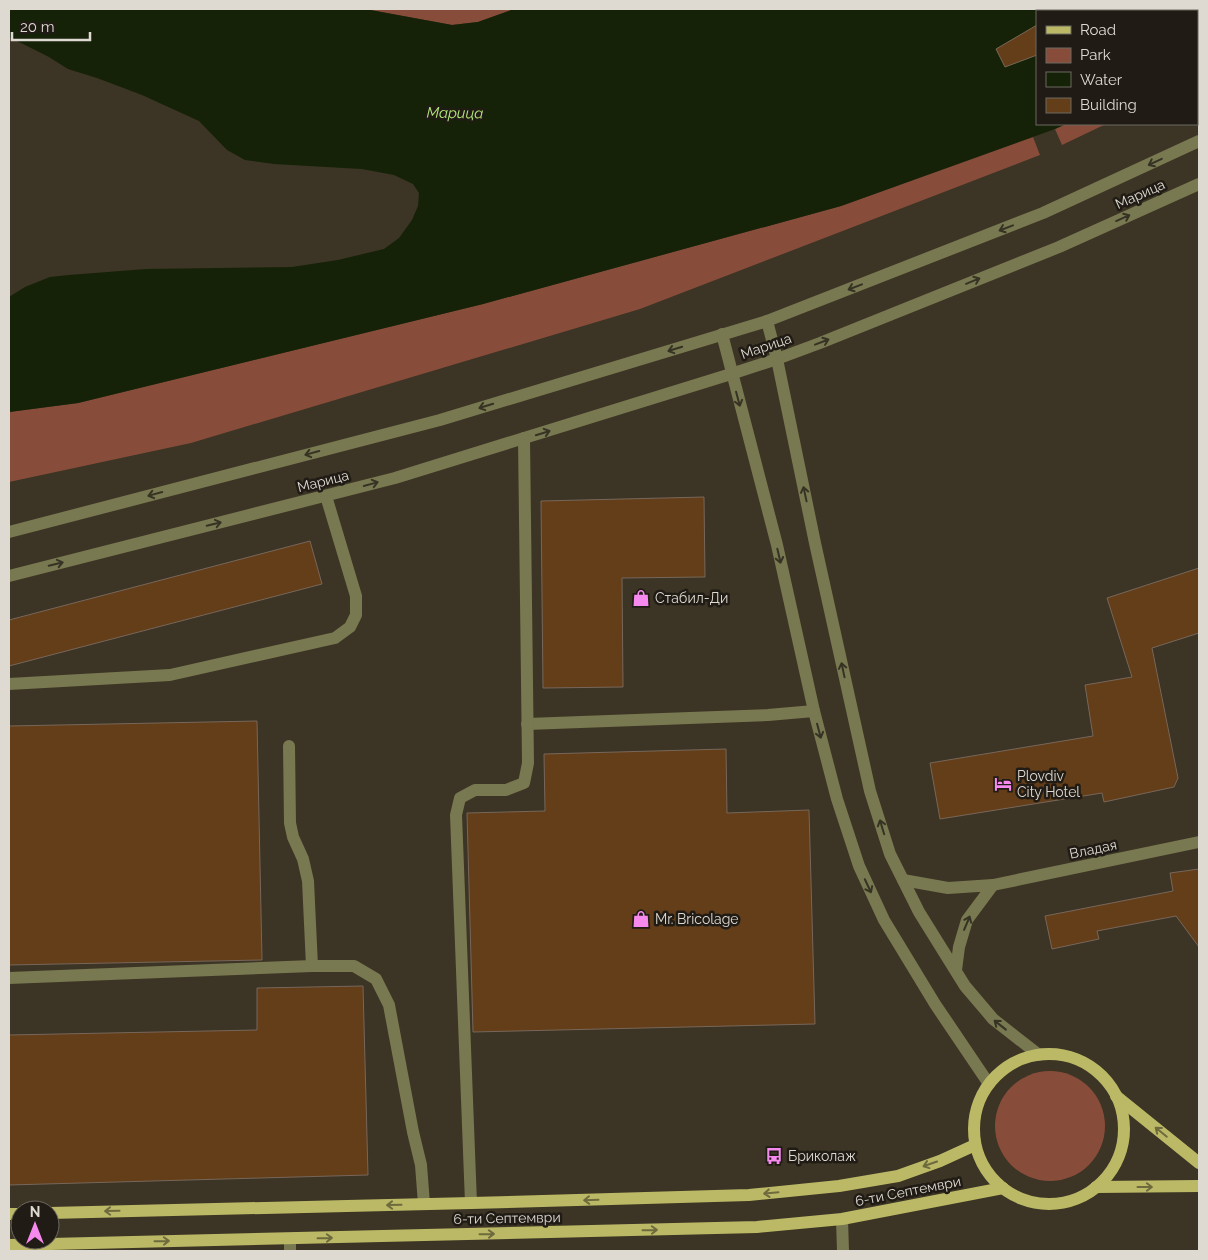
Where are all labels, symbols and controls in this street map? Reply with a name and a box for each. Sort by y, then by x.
scale bar [12,10,90,42]
legend [1036,10,1198,125]
text: 20 m [20,18,55,36]
text: Road [1080,21,1116,39]
text: Park [1080,46,1111,64]
text: Water [1080,71,1123,89]
text: Building [1080,96,1137,114]
water label: Марица [426,104,484,122]
one-way arrow [1148,158,1163,167]
street label: Марица [1113,176,1167,212]
one-way arrow [1115,213,1130,223]
one-way arrow [999,224,1014,233]
one-way arrow [965,276,980,286]
one-way arrow [848,283,863,292]
street label: Марица [739,330,793,362]
one-way arrow [814,336,829,346]
one-way arrow [668,344,684,354]
one-way arrow [734,390,743,406]
one-way arrow [479,402,495,412]
one-way arrow [535,427,551,437]
one-way arrow [305,449,321,458]
street label: Марица [296,467,350,495]
one-way arrow [362,479,378,488]
one-way arrow [800,486,809,502]
one-way arrow [148,490,164,499]
one-way arrow [205,519,221,529]
one-way arrow [775,547,784,563]
one-way arrow [48,559,64,569]
shop icon: Стабил-Ди [631,588,651,608]
place label: Стабил-Ди [655,590,728,606]
one-way arrow [838,662,847,678]
one-way arrow [815,723,824,739]
place label: Plovdiv City Hotel [1017,768,1080,800]
hotel icon: Plovdiv City Hotel [993,774,1013,794]
one-way arrow [876,820,886,836]
street label: Владая [1068,836,1118,862]
one-way arrow [864,878,874,893]
shop icon: Mr. Bricolage [631,909,651,929]
place label: Mr. Bricolage [655,911,739,927]
one-way arrow [963,916,972,931]
one-way arrow [993,1020,1007,1030]
one-way arrow [1155,1127,1168,1138]
bus stop icon: Бриколаж [764,1146,784,1166]
place label: Бриколаж [788,1148,856,1164]
one-way arrow [923,1160,939,1169]
street label: 6-ти Септември [854,1173,962,1209]
one-way arrow [1136,1182,1153,1192]
one-way arrow [763,1188,779,1198]
one-way arrow [584,1195,600,1204]
north arrow [10,1200,60,1250]
one-way arrow [386,1200,402,1209]
text: N [30,1204,40,1220]
one-way arrow [104,1207,120,1216]
street label: 6-ти Септември [453,1209,561,1227]
one-way arrow [642,1225,658,1235]
one-way arrow [479,1229,495,1239]
one-way arrow [316,1233,333,1243]
one-way arrow [154,1237,170,1246]

